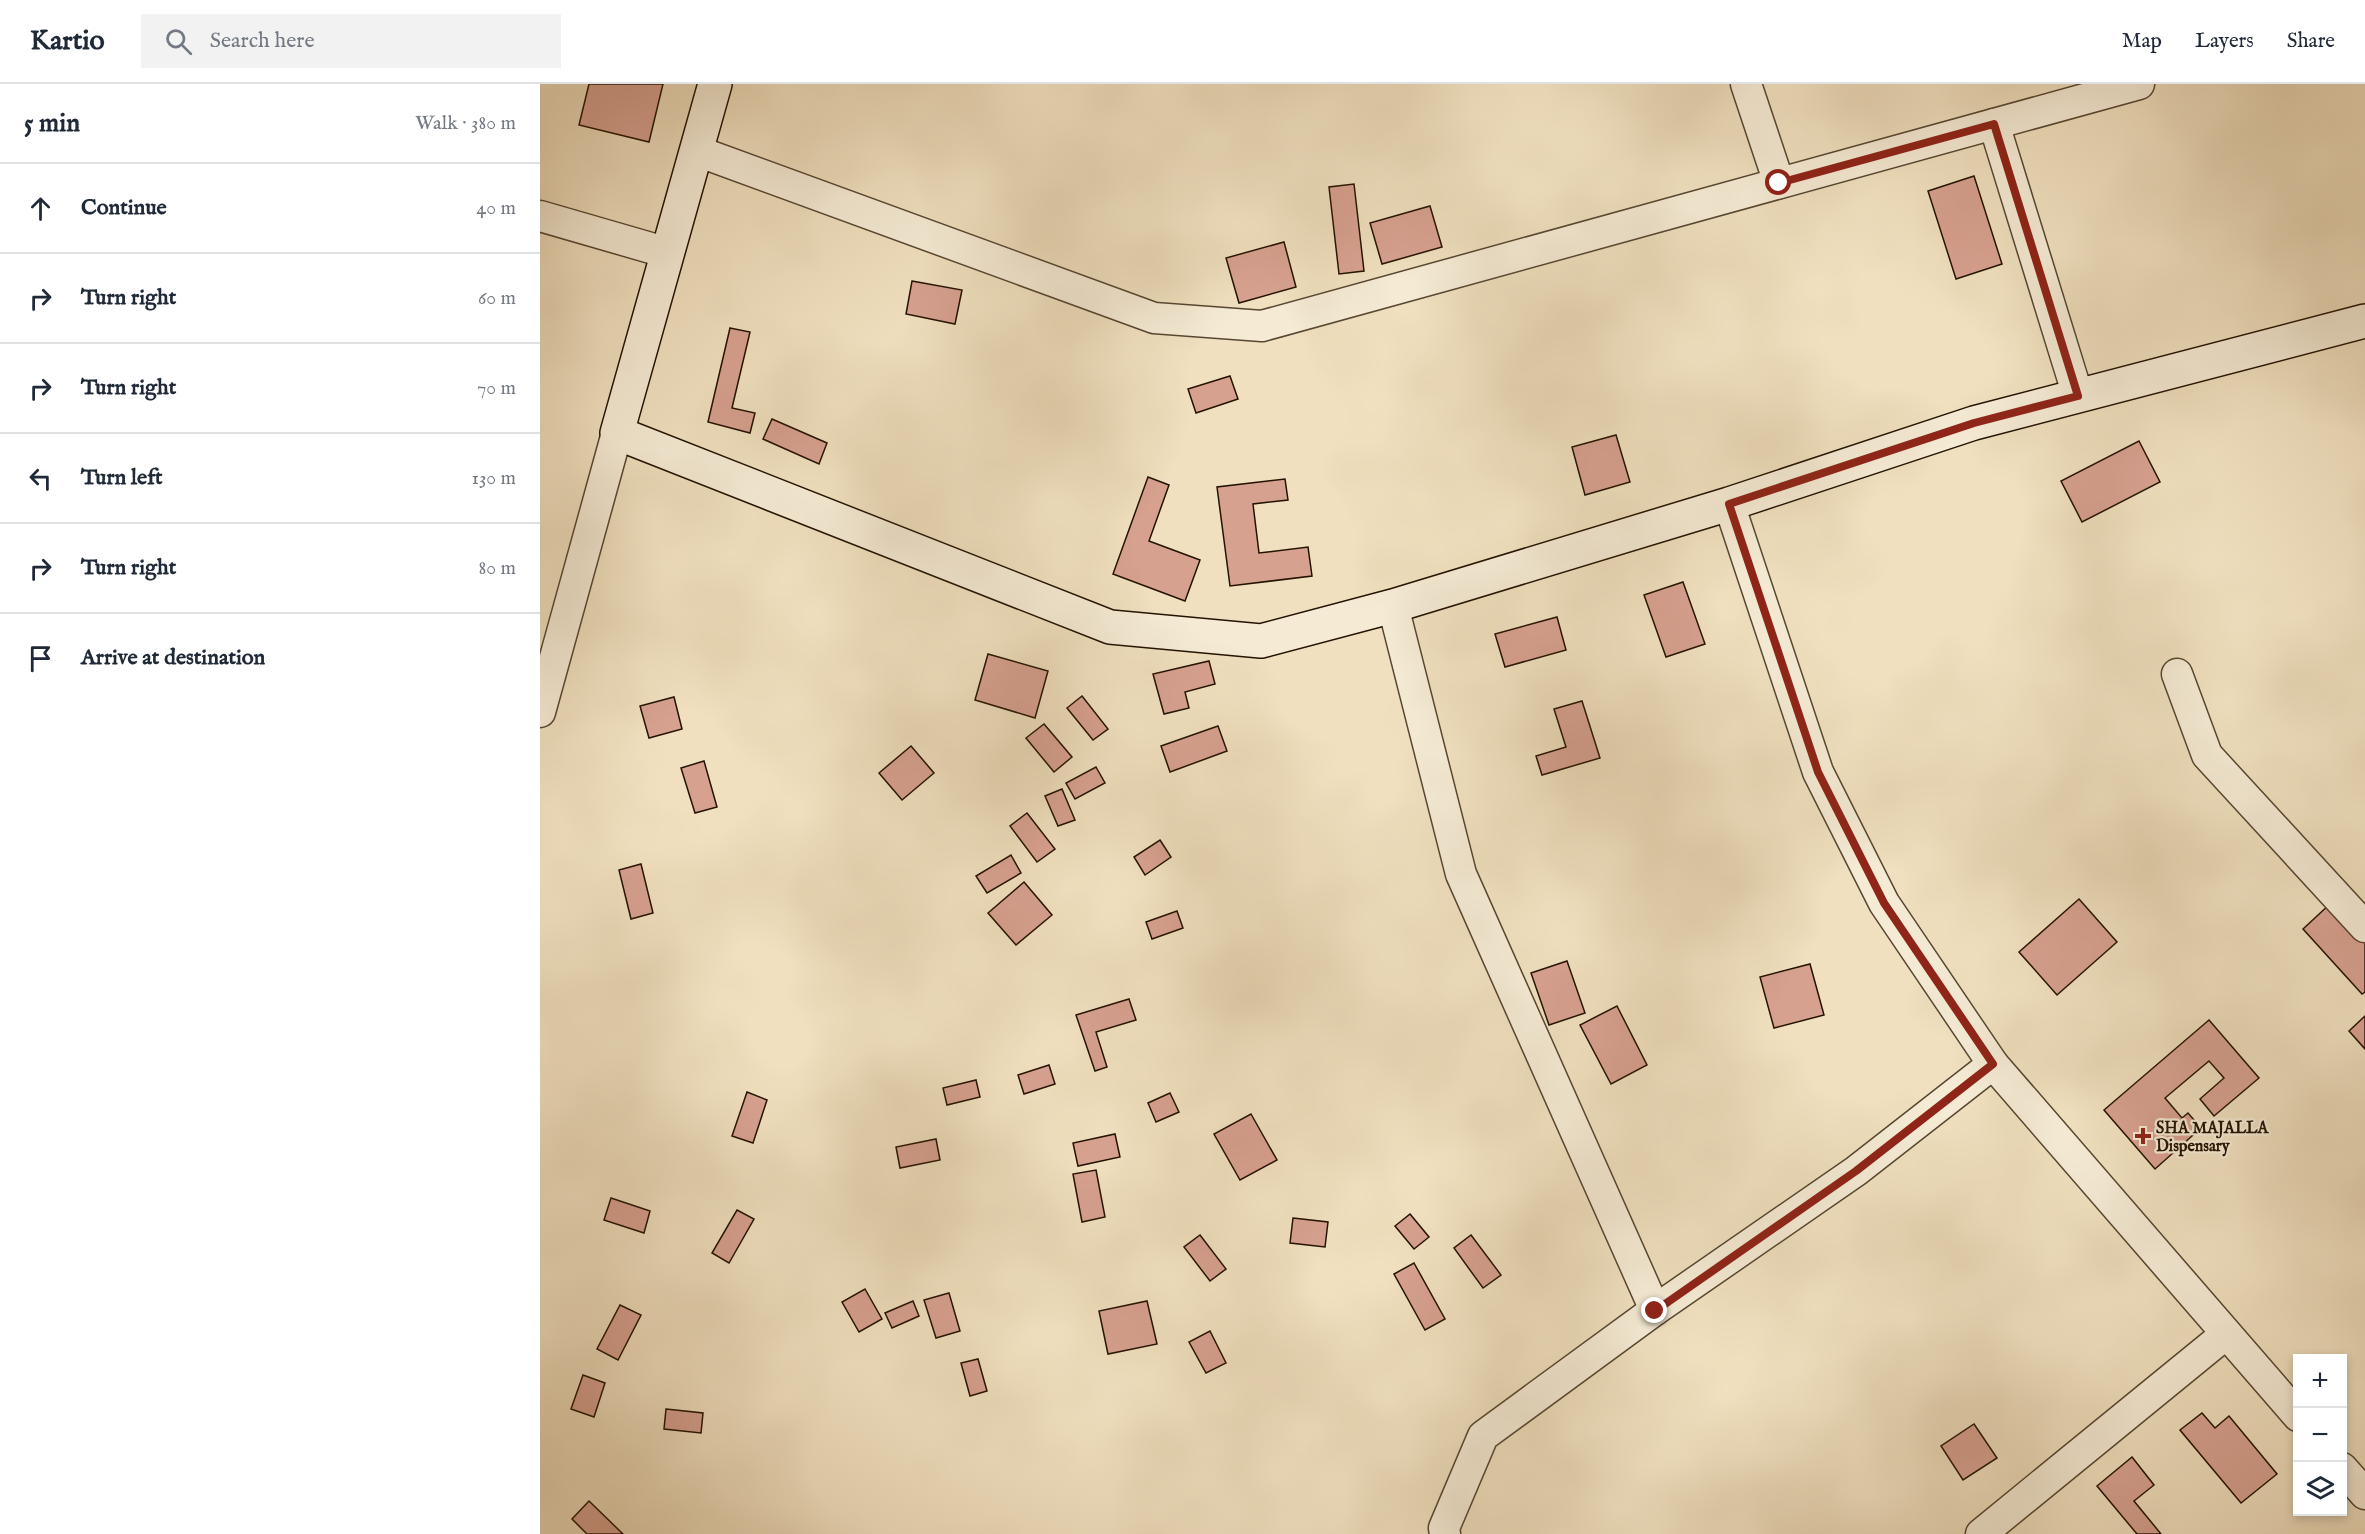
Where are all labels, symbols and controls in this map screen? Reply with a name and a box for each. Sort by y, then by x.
search box [141,14,561,68]
text: Kartio [30,24,105,59]
icon: search [162,25,195,58]
text: Search here [210,27,315,55]
text: Map [2122,28,2162,55]
text: Layers [2195,28,2254,55]
text: Share [2287,28,2335,55]
text: 5 min [24,107,80,140]
text: Walk · 380 m [415,111,516,136]
route start [1765,169,1791,195]
icon: ahead [24,192,57,225]
text: Continue [81,194,167,222]
text: 40 m [477,196,516,221]
icon: right [24,282,57,315]
text: Turn right [81,284,176,312]
text: 60 m [478,286,516,311]
icon: right [24,372,57,405]
text: Turn right [81,374,176,402]
text: 70 m [477,376,516,401]
icon: left [24,462,57,495]
text: Turn left [81,464,163,492]
text: 130 m [471,466,516,491]
icon: right [24,552,57,585]
text: Turn right [81,554,176,582]
text: 80 m [479,556,516,581]
icon: arrive [24,642,57,675]
text: Arrive at destination [81,644,265,672]
place label: SHA MAJALLA Dispensary [2156,1119,2269,1157]
marker: SHA MAJALLA Dispensary [2134,1127,2152,1145]
route end [1641,1297,1667,1323]
map controls [2293,1354,2347,1516]
button: + [2293,1354,2347,1408]
button: − [2293,1408,2347,1462]
button: layers [2293,1462,2347,1516]

